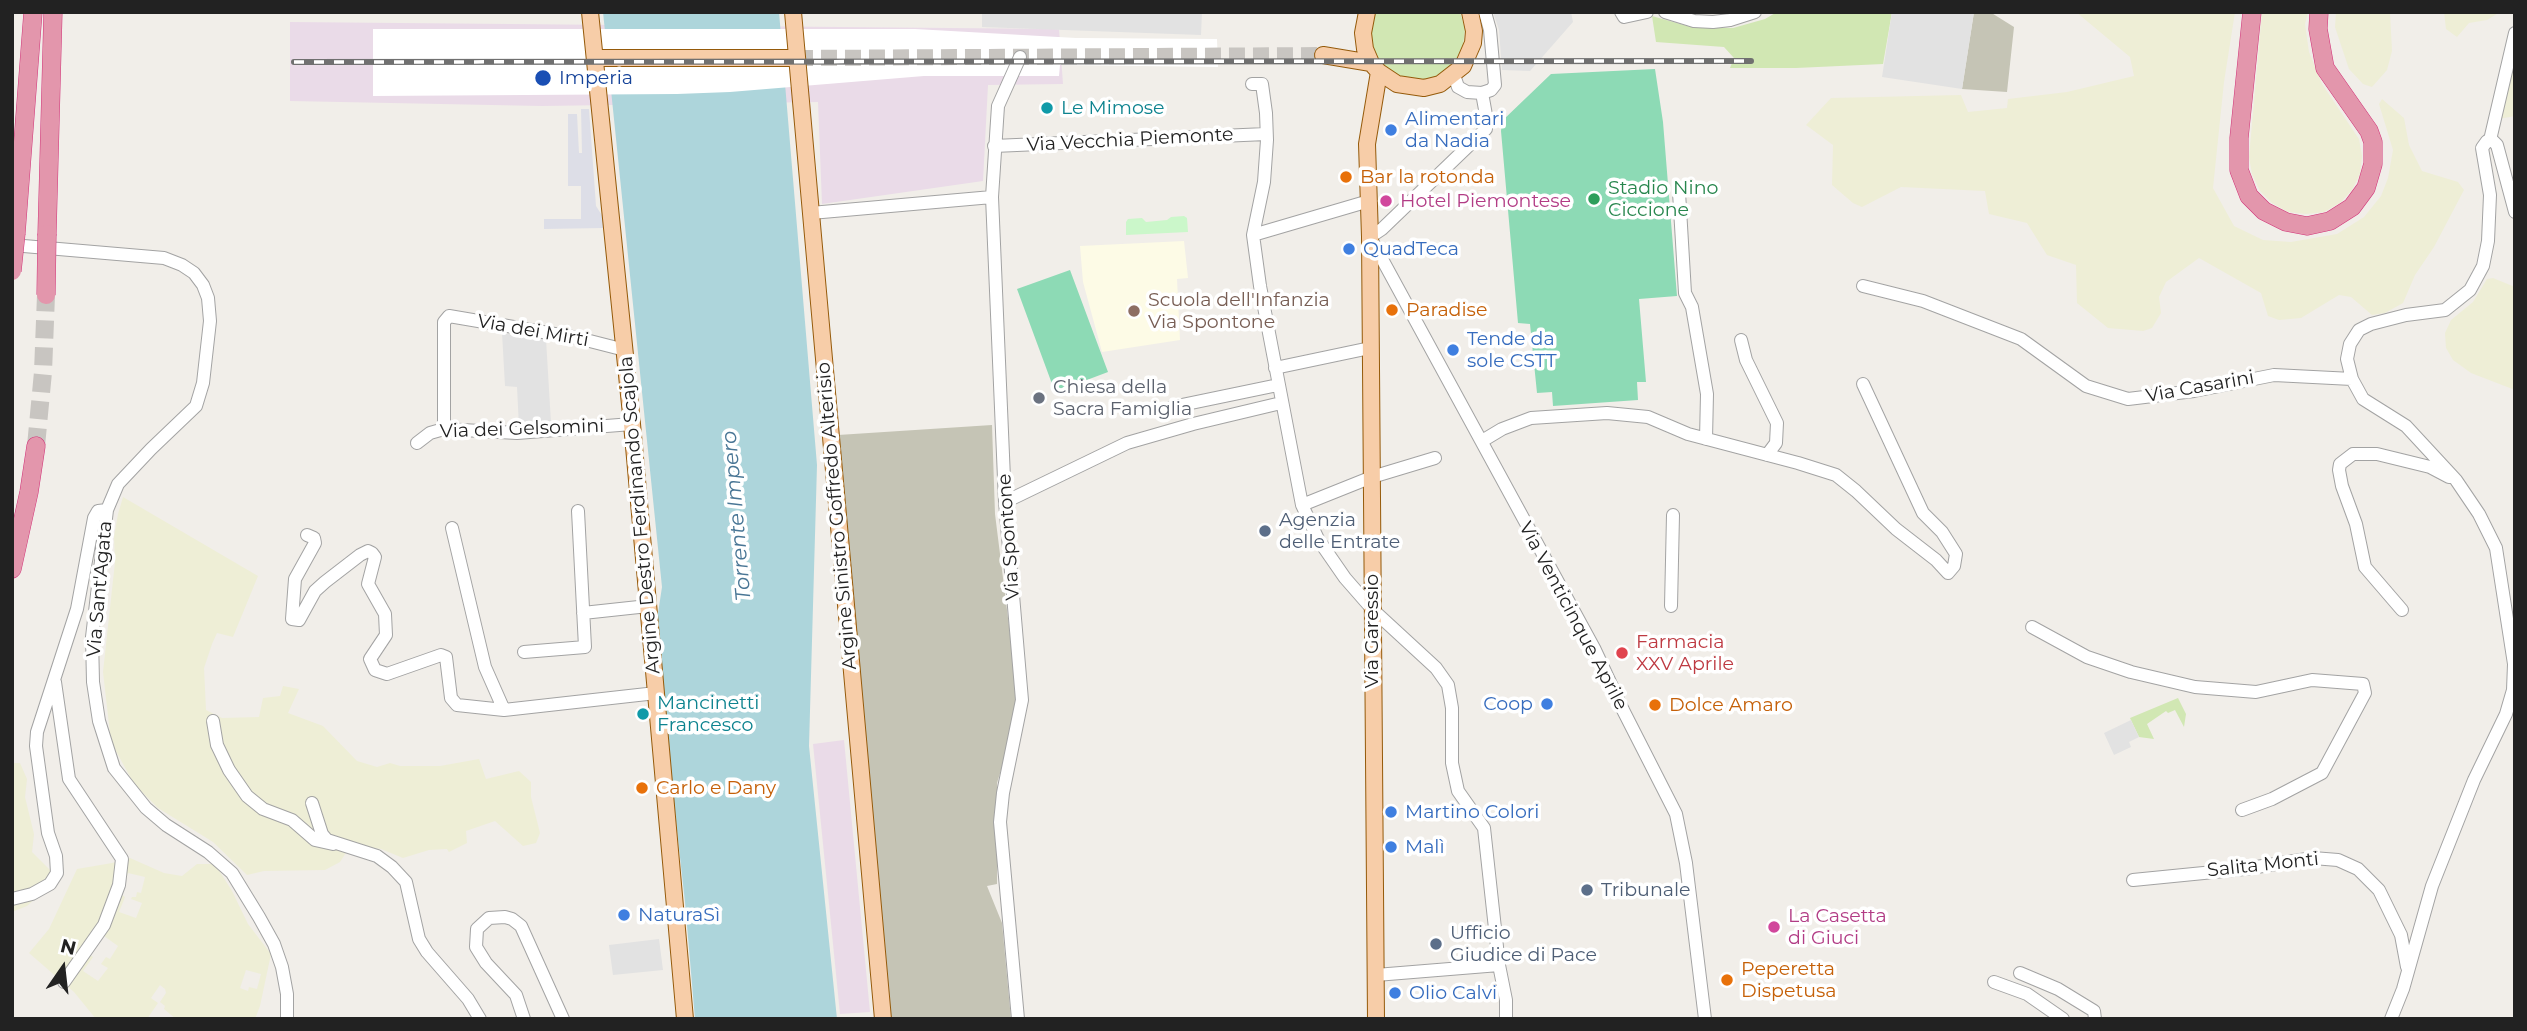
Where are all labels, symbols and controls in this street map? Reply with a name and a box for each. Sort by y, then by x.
place label: Imperia [559,67,633,89]
marker: Imperia [533,68,553,88]
place label: Le Mimose [1061,97,1165,119]
marker: Le Mimose [1039,100,1055,116]
place label: Alimentari da Nadia [1405,108,1504,152]
marker: Alimentari da Nadia [1383,122,1399,138]
street label: Via Vecchia Piemonte [1026,123,1234,157]
place label: Bar la rotonda [1360,166,1495,188]
marker: Bar la rotonda [1338,169,1354,185]
place label: Stadio Nino Ciccione [1608,177,1718,221]
place label: Hotel Piemontese [1400,190,1571,212]
marker: Stadio Nino Ciccione [1586,191,1602,207]
marker: Hotel Piemontese [1378,193,1394,209]
place label: QuadTeca [1363,238,1459,260]
marker: QuadTeca [1341,241,1357,257]
place label: Scuola dell'Infanzia Via Spontone [1148,289,1330,333]
place label: Paradise [1406,299,1487,321]
marker: Paradise [1384,302,1400,318]
marker: Scuola dell'Infanzia Via Spontone [1126,303,1142,319]
street label: Via dei Mirti [476,310,590,352]
place label: Tende da sole CSTT [1467,328,1557,372]
marker: Tende da sole CSTT [1445,342,1461,358]
street label: Argine Destro Ferdinando Scajola [615,355,665,675]
street label: Argine Sinistro Goffredo Alterisio [812,361,862,671]
street label: Via Casarini [2144,366,2256,408]
place label: Chiesa della Sacra Famiglia [1053,376,1192,420]
marker: Chiesa della Sacra Famiglia [1031,390,1047,406]
street label: Via dei Gelsomini [439,415,605,443]
water label: Torrente Impero [717,430,757,602]
street label: Via Spontone [993,473,1025,601]
place label: Agenzia delle Entrate [1279,509,1400,553]
street label: Via Venticinque Aprile [1514,518,1632,714]
street label: Via Sant'Agata [83,520,117,658]
marker: Agenzia delle Entrate [1257,523,1273,539]
street label: Via Garessio [1361,574,1383,688]
place label: Farmacia XXV Aprile [1636,631,1734,675]
marker: Farmacia XXV Aprile [1614,645,1630,661]
place label: Mancinetti Francesco [657,692,759,736]
place label: Coop [1483,693,1533,715]
place label: Dolce Amaro [1669,694,1793,716]
marker: Coop [1539,696,1555,712]
marker: Dolce Amaro [1647,697,1663,713]
marker: Mancinetti Francesco [635,706,651,722]
place label: Carlo e Dany [656,777,776,799]
marker: Carlo e Dany [634,780,650,796]
place label: Martino Colori [1405,801,1539,823]
marker: Martino Colori [1383,804,1399,820]
place label: Malì [1405,836,1445,858]
marker: Malì [1383,839,1399,855]
street label: Salita Monti [2206,848,2320,882]
place label: Tribunale [1601,879,1691,901]
marker: Tribunale [1579,882,1595,898]
place label: NaturaSì [638,904,720,926]
place label: La Casetta di Giuci [1788,905,1887,949]
marker: NaturaSì [616,907,632,923]
marker: La Casetta di Giuci [1766,919,1782,935]
place label: Ufficio Giudice di Pace [1450,922,1597,966]
north arrow [28,933,98,1003]
text: N [58,934,78,960]
marker: Ufficio Giudice di Pace [1428,936,1444,952]
place label: Peperetta Dispetusa [1741,958,1836,1002]
marker: Peperetta Dispetusa [1719,972,1735,988]
place label: Olio Calvi [1409,982,1497,1004]
marker: Olio Calvi [1387,985,1403,1001]

